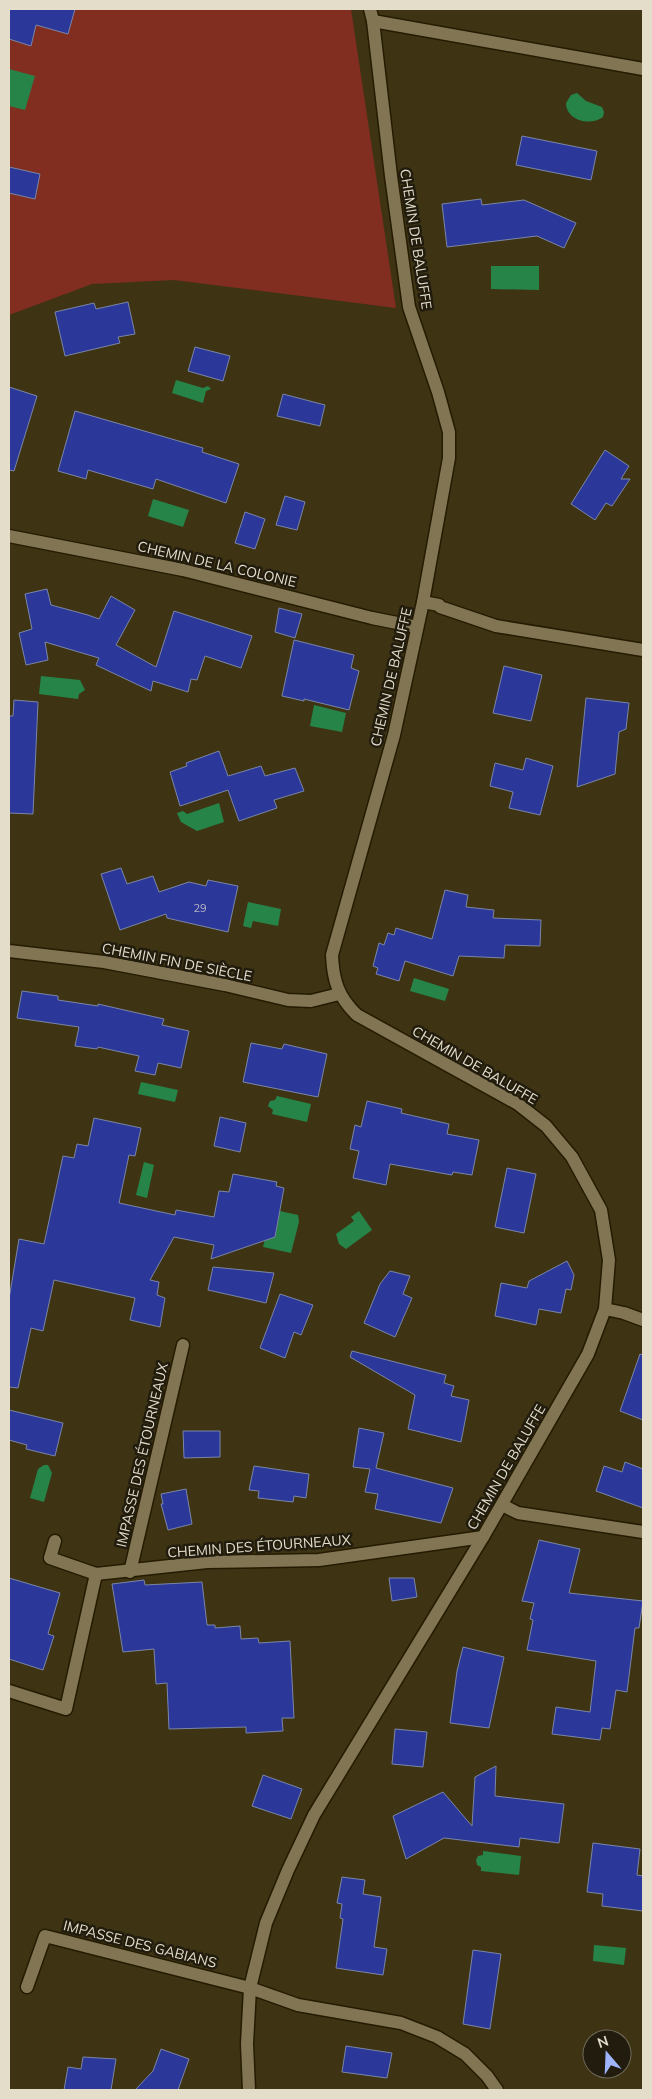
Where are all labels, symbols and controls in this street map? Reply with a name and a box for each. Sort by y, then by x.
street label: CHEMIN DE BALUFFE [396,168,436,310]
street label: CHEMIN DE LA COLONIE [136,537,298,591]
street label: CHEMIN DE BALUFFE [366,606,416,748]
house number: 29 [193,901,207,915]
street label: CHEMIN FIN DE SIÈCLE [101,939,253,985]
street label: CHEMIN DE BALUFFE [409,1022,541,1108]
street label: IMPASSE DES ÉTOURNEAUX [112,1361,172,1549]
street label: CHEMIN DE BALUFFE [463,1401,549,1533]
street label: CHEMIN DES ÉTOURNEAUX [167,1531,351,1561]
street label: IMPASSE DES GABIANS [61,1916,219,1972]
north arrow [582,2029,632,2079]
text: N [595,2031,611,2052]

